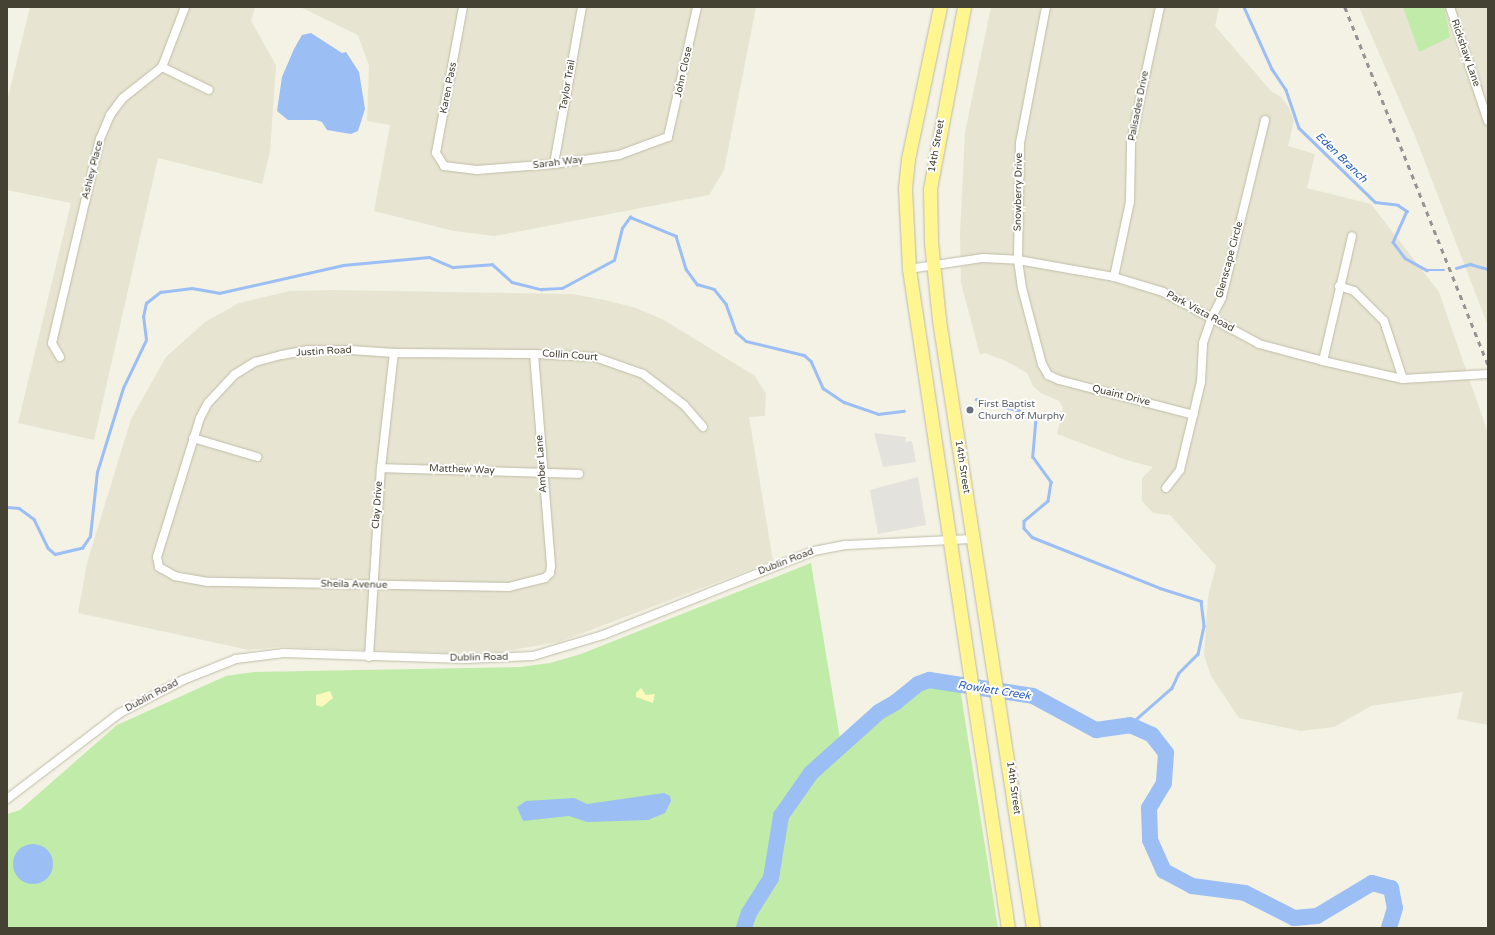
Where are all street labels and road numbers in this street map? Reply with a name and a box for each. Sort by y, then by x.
street label: Rickshaw Lane [1448,18,1482,88]
street label: John Close [673,46,695,98]
street label: Taylor Trail [558,59,578,111]
street label: Karen Pass [438,61,460,115]
street label: Palisades Drive [1126,70,1152,142]
street label: 14th Street [926,119,948,173]
street label: Ashley Place [80,139,106,201]
street label: Snowberry Drive [1012,153,1026,231]
street label: Sarah Way [532,154,584,172]
street label: Glenscape Circle [1214,220,1246,300]
street label: Park Vista Road [1164,289,1236,335]
street label: Justin Road [296,345,352,359]
street label: Collin Court [542,348,598,364]
street label: Quaint Drive [1091,383,1151,409]
street label: Amber Lane [534,435,550,493]
street label: 14th Street [952,440,972,494]
street label: Matthew Way [429,463,495,477]
street label: Clay Drive [370,481,386,529]
street label: Dublin Road [756,546,816,578]
street label: Sheila Avenue [320,578,388,592]
street label: Dublin Road [450,651,508,665]
street label: Dublin Road [123,677,181,715]
street label: 14th Street [1003,761,1023,815]

